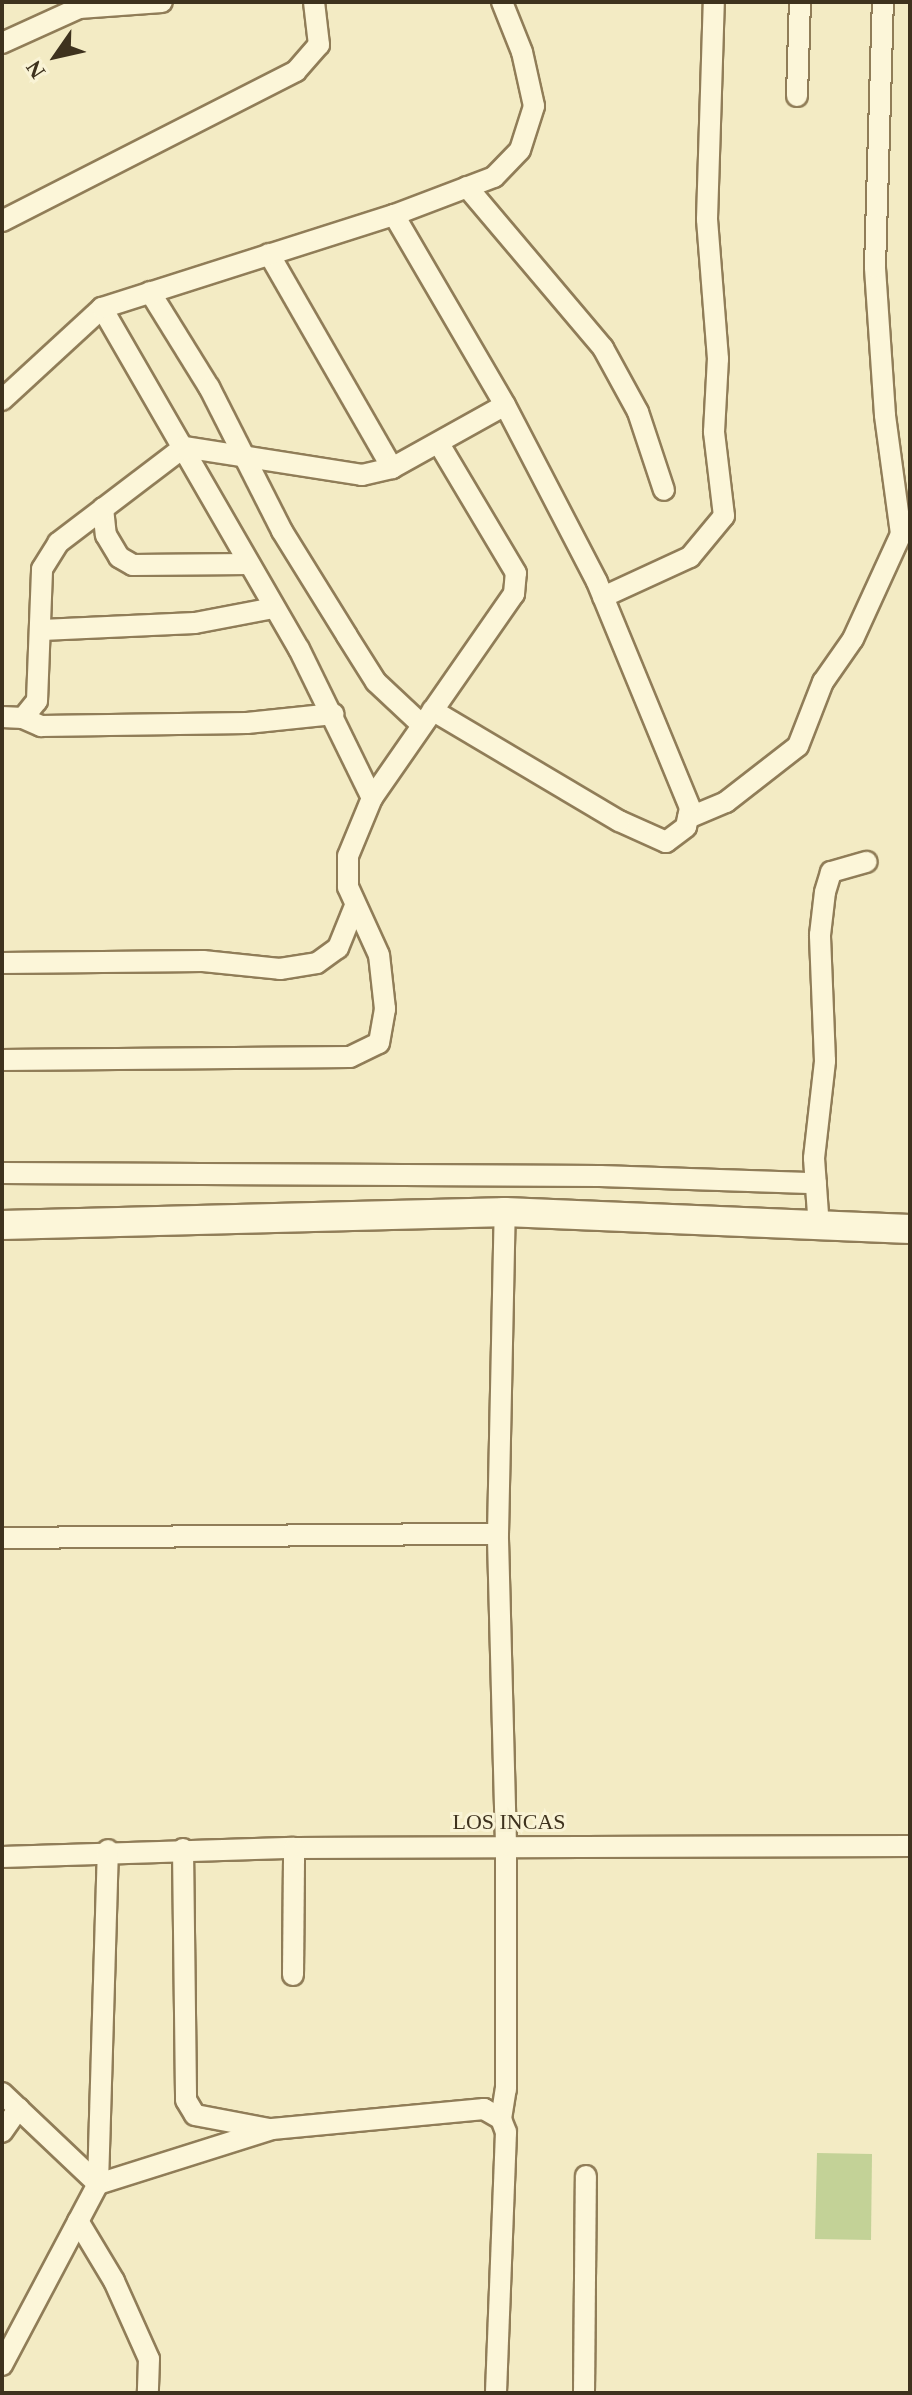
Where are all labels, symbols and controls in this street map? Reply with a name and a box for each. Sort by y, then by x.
north arrow [16,16,96,96]
text: N [21,56,50,83]
street label: LOS INCAS [452,1809,566,1835]

